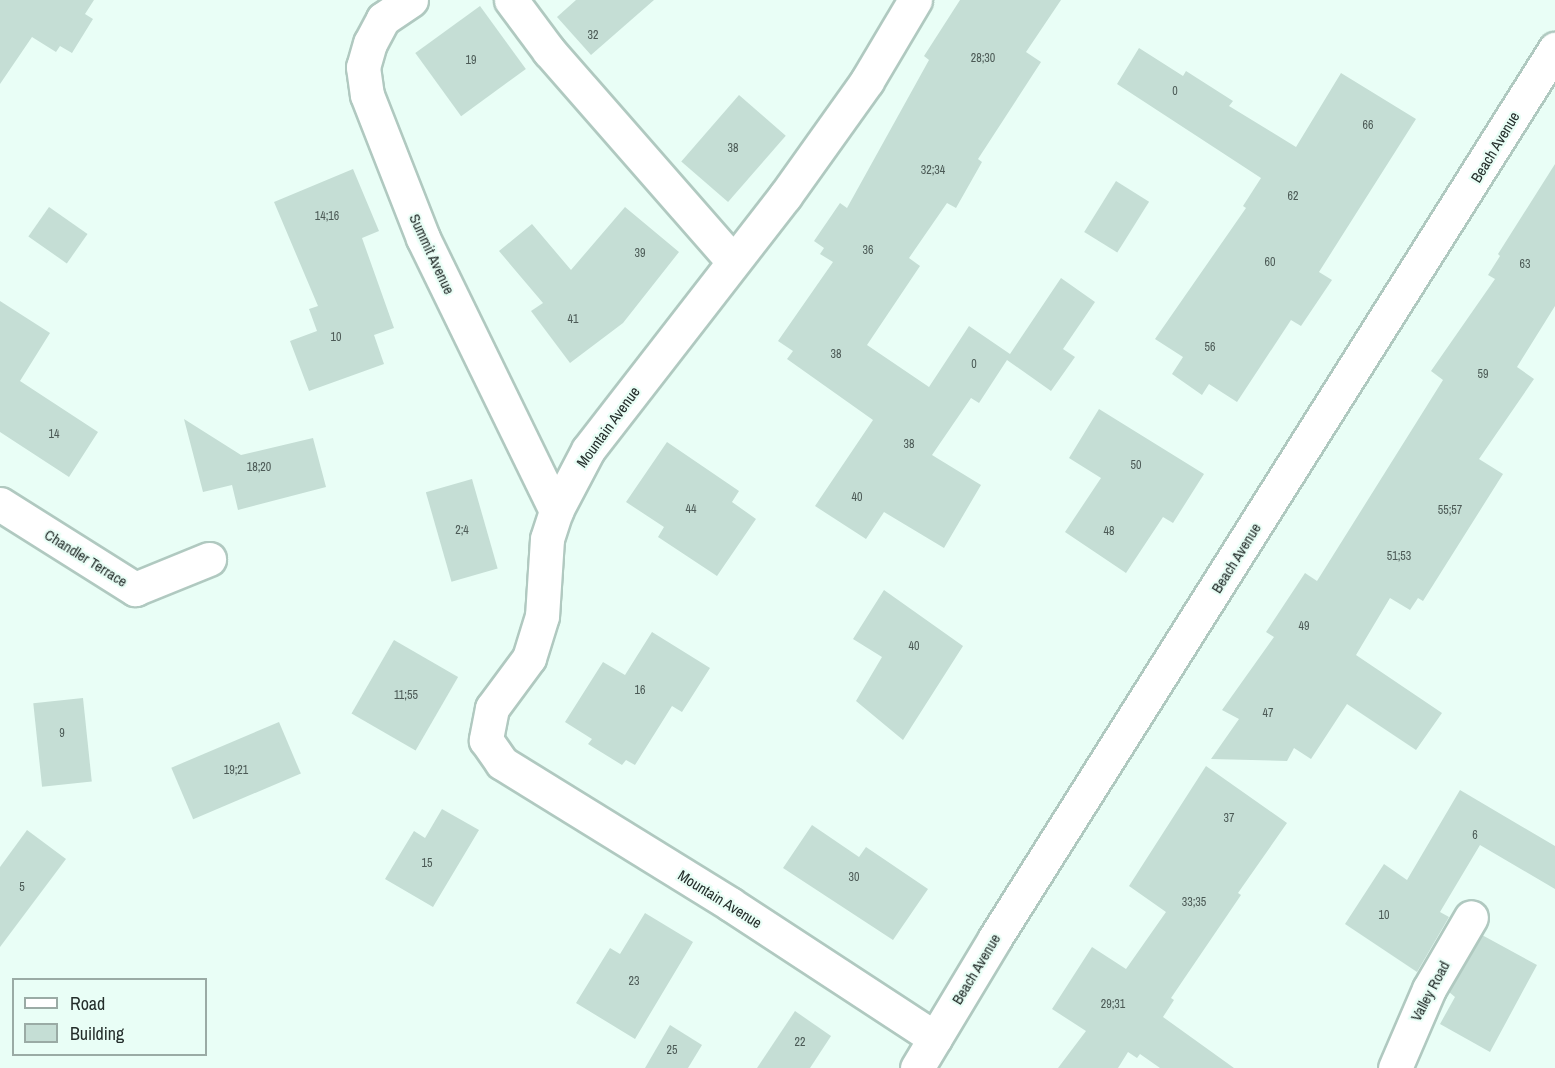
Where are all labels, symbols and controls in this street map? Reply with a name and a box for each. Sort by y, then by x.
house number: 32 [588,29,598,43]
house number: 28;30 [971,52,995,66]
house number: 19 [466,54,476,68]
house number: 0 [1172,85,1178,99]
street label: Beach Avenue [1467,108,1523,186]
house number: 66 [1363,119,1373,133]
house number: 38 [728,142,738,156]
house number: 32;34 [921,164,945,178]
house number: 62 [1288,190,1298,204]
house number: 14;16 [315,210,339,224]
street label: Summit Avenue [405,211,459,297]
house number: 36 [863,244,873,258]
house number: 39 [635,247,645,261]
house number: 60 [1265,256,1275,270]
house number: 63 [1520,258,1530,272]
house number: 41 [568,313,578,327]
house number: 10 [331,331,341,345]
house number: 56 [1205,341,1215,355]
house number: 38 [831,348,841,362]
house number: 0 [971,358,977,372]
house number: 59 [1478,368,1488,382]
street label: Mountain Avenue [572,383,644,471]
house number: 14 [49,428,59,442]
house number: 38 [904,438,914,452]
house number: 50 [1131,459,1141,473]
house number: 18;20 [247,461,271,475]
house number: 40 [852,491,862,505]
house number: 44 [686,503,696,517]
house number: 55;57 [1438,504,1462,518]
street label: Beach Avenue [1207,519,1265,597]
house number: 2;4 [455,524,469,538]
street label: Chandler Terrace [41,525,131,591]
house number: 48 [1104,525,1114,539]
house number: 51;53 [1387,550,1411,564]
house number: 49 [1299,620,1309,634]
house number: 40 [909,640,919,654]
house number: 16 [635,684,645,698]
house number: 11;55 [394,689,418,703]
house number: 47 [1263,707,1273,721]
house number: 9 [59,727,65,741]
house number: 19;21 [224,764,248,778]
house number: 37 [1224,812,1234,826]
house number: 6 [1472,829,1478,843]
house number: 15 [422,857,432,871]
street label: Mountain Avenue [674,866,766,932]
house number: 30 [849,871,859,885]
house number: 5 [19,881,25,895]
house number: 33;35 [1182,896,1206,910]
house number: 10 [1379,909,1389,923]
street label: Beach Avenue [948,930,1004,1008]
street label: Valley Road [1407,958,1453,1024]
house number: 23 [629,975,639,989]
legend [12,978,207,1056]
text: Road [70,991,105,1016]
house number: 29;31 [1101,998,1125,1012]
text: Building [70,1021,124,1046]
house number: 22 [795,1036,805,1050]
house number: 25 [667,1044,677,1058]

